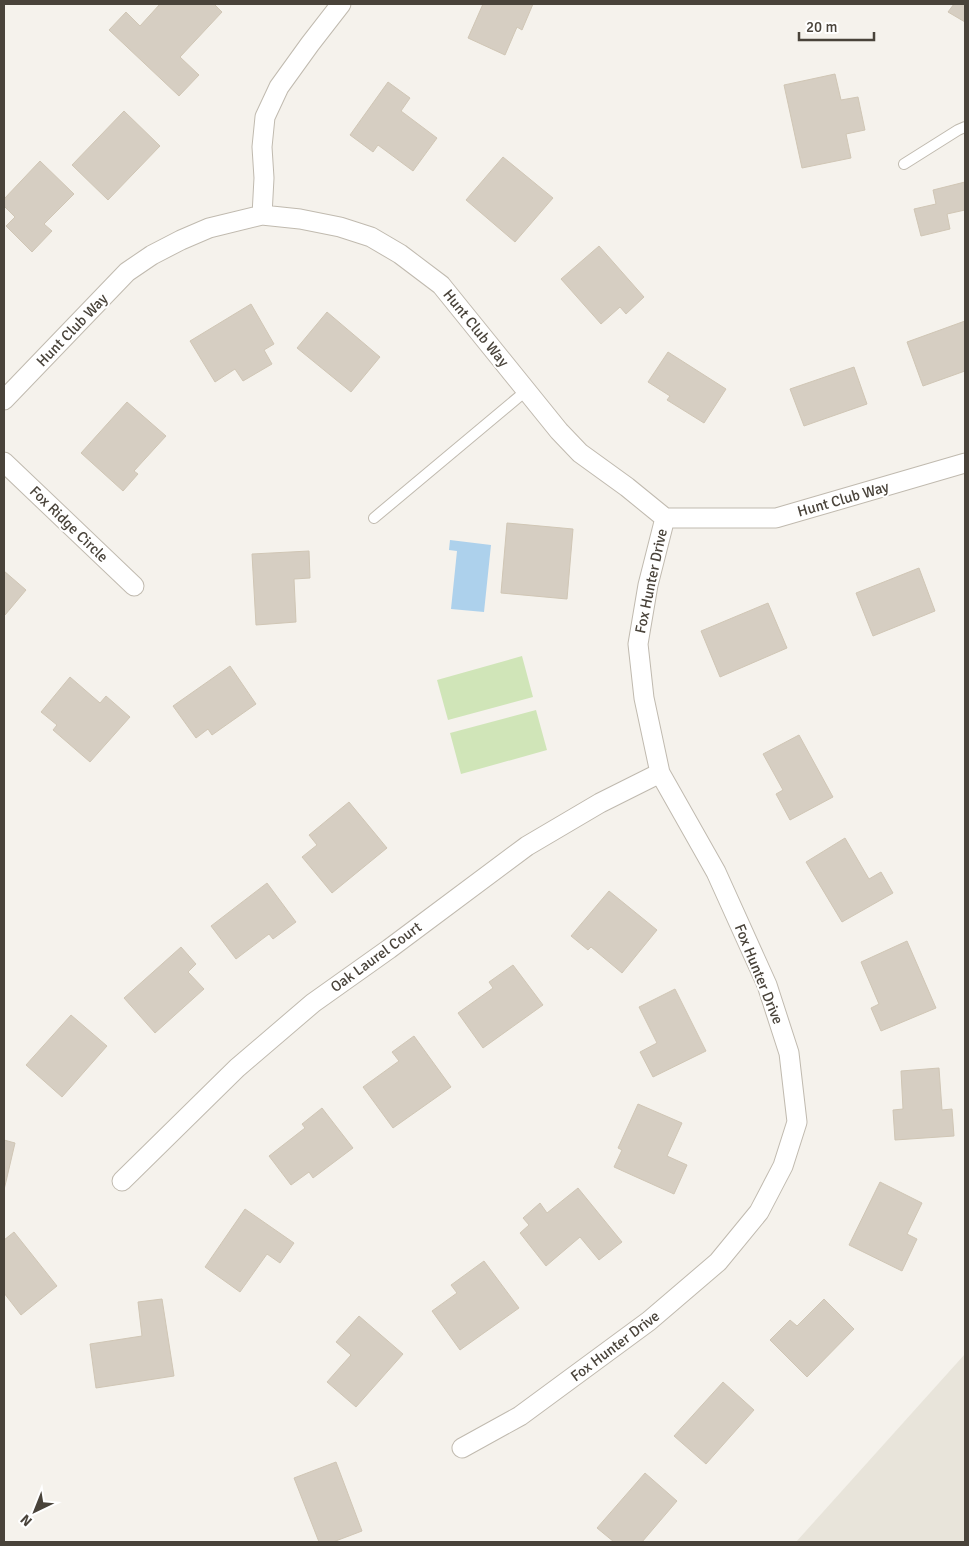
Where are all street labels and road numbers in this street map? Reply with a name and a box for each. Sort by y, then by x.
street label: Hunt Club Way [439,286,513,370]
street label: Hunt Club Way [33,290,111,370]
street label: Hunt Club Way [795,477,891,521]
street label: Fox Ridge Circle [26,482,112,566]
street label: Fox Hunter Drive [631,527,671,635]
street label: Oak Laurel Court [327,918,425,996]
street label: Fox Hunter Drive [731,921,787,1027]
street label: Fox Hunter Drive [567,1307,663,1385]

